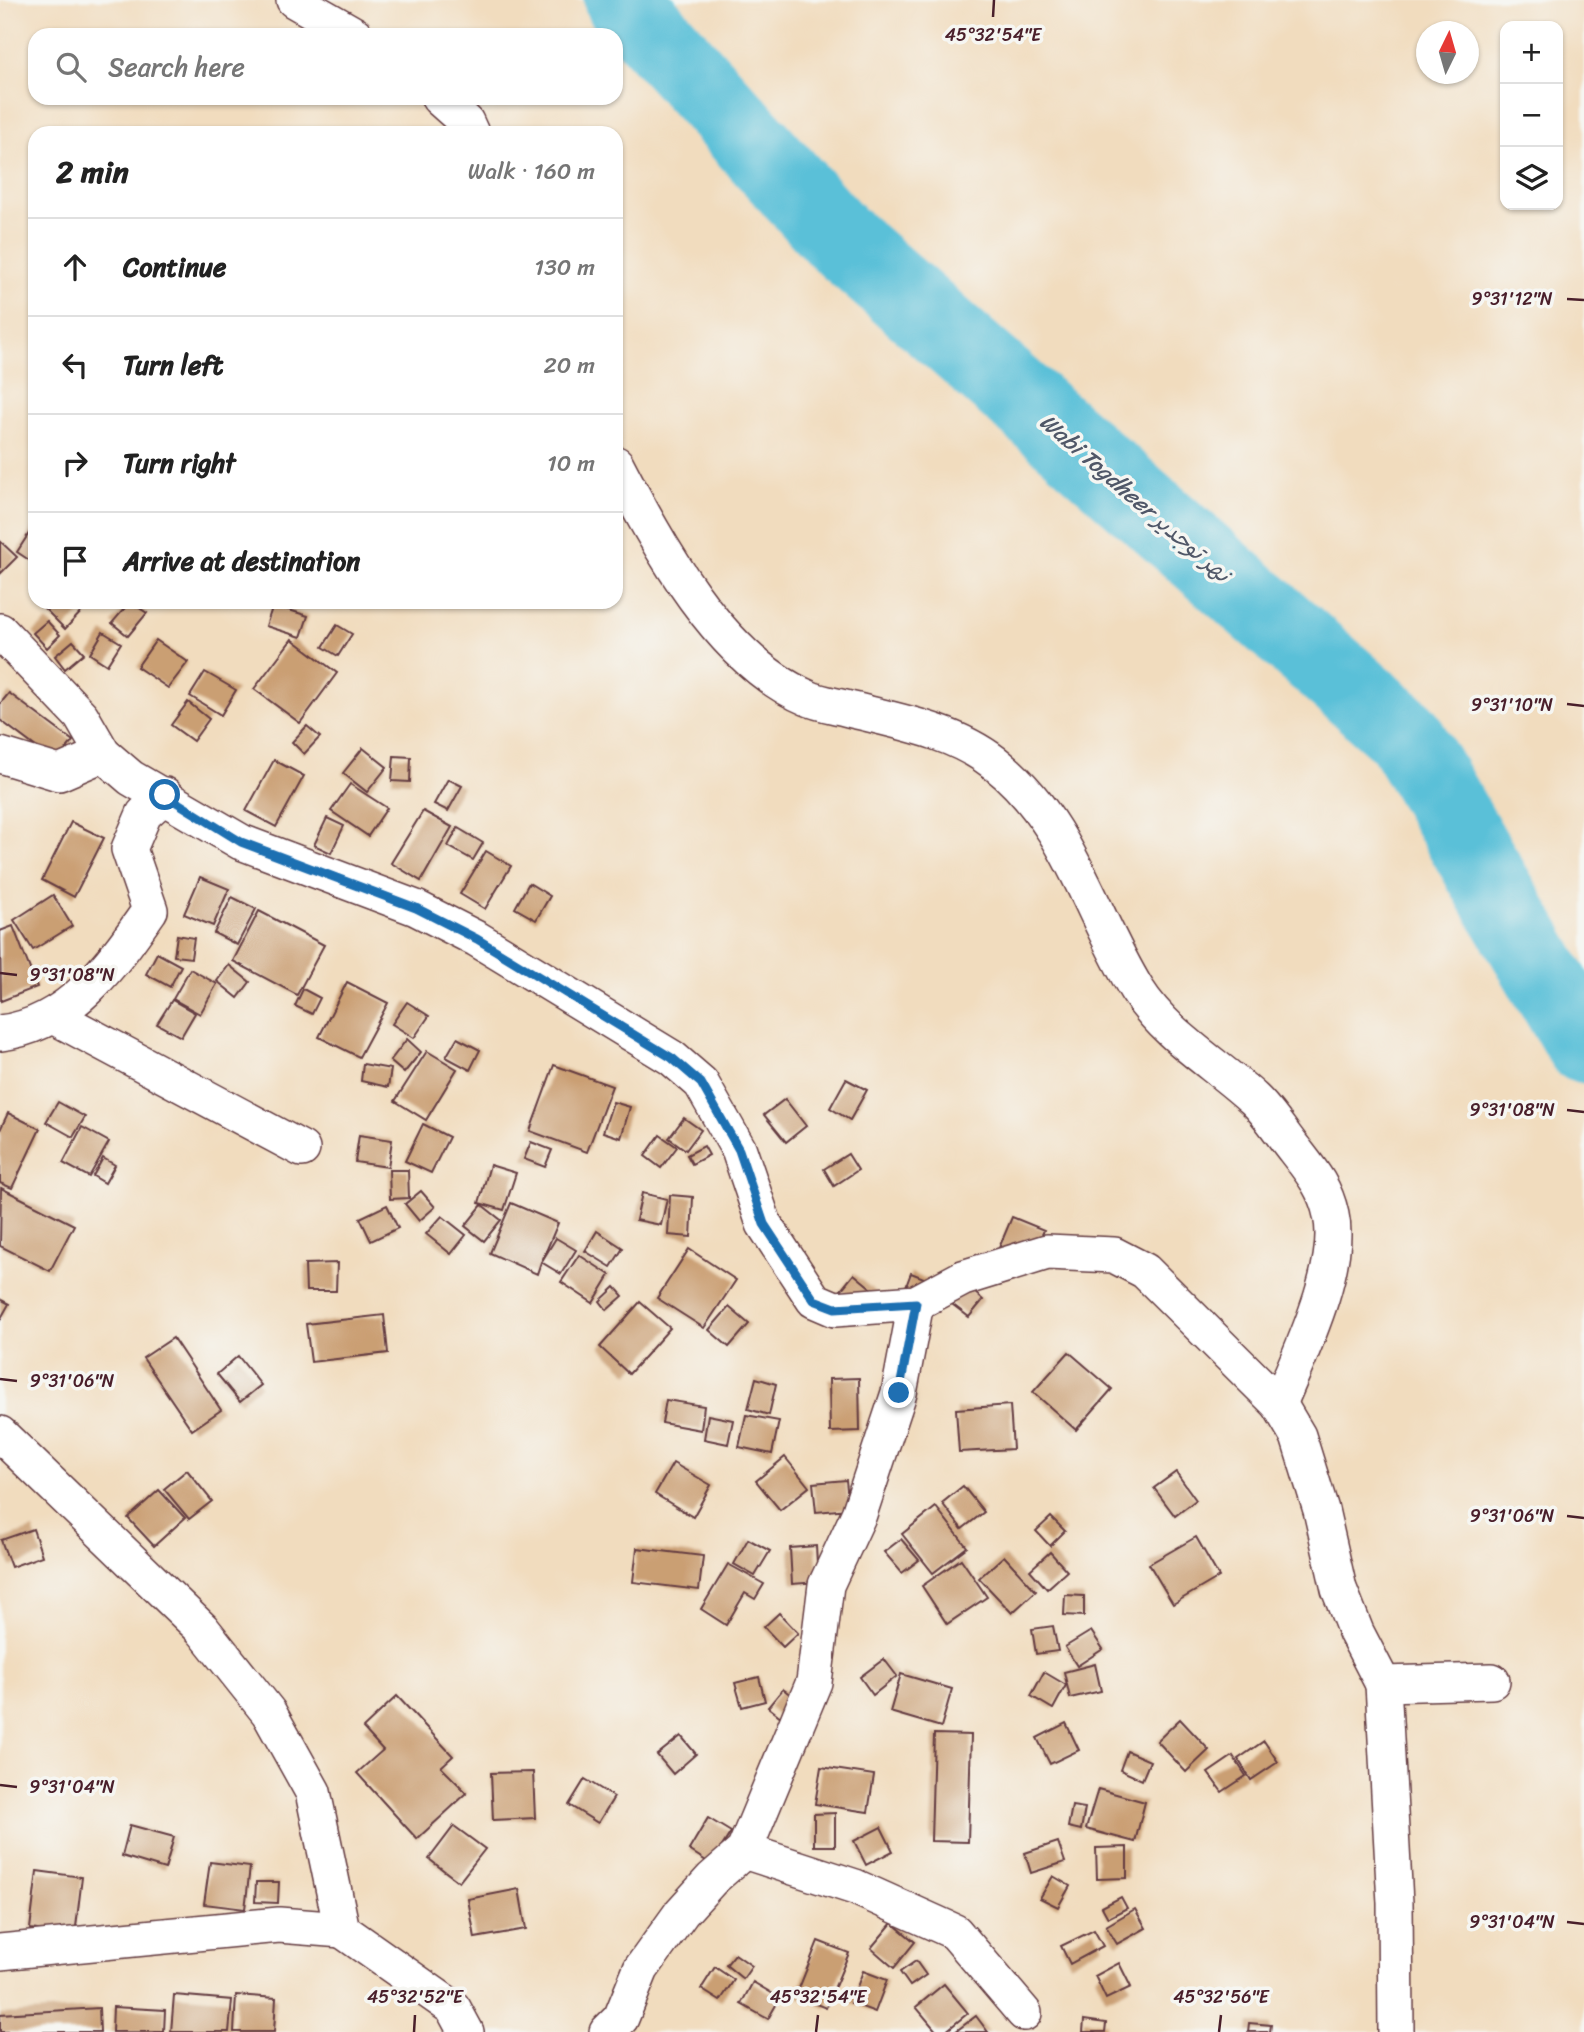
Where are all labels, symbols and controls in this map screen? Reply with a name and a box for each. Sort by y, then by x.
text: 45°32'54"E [945,19,1042,51]
north arrow [1416,21,1479,84]
map controls [1500,21,1563,210]
button: + [1500,21,1563,84]
search box [28,28,623,105]
text: Search here [108,44,245,90]
icon: search [52,48,90,86]
button: − [1500,84,1563,147]
text: 2 min [56,145,129,199]
button: layers [1500,147,1563,210]
text: Walk · 160 m [468,151,595,192]
text: Continue [123,244,226,290]
text: 130 m [534,247,595,288]
icon: ahead [56,248,94,286]
text: 9°31'12"N [1471,283,1553,315]
text: Turn left [123,342,223,388]
text: 20 m [544,345,595,386]
icon: left [56,346,94,384]
water label: Wabi Togdheer نهر توجدير [1030,403,1242,595]
text: Turn right [123,440,236,486]
text: 10 m [547,443,595,484]
icon: right [56,444,94,482]
text: Arrive at destination [123,538,360,584]
icon: arrive [56,542,94,580]
text: 9°31'10"N [1471,689,1554,721]
route start [149,779,180,810]
text: 9°31'08"N [29,959,115,991]
text: 9°31'08"N [1469,1094,1555,1126]
text: 9°31'06"N [30,1365,115,1397]
route end [883,1377,914,1408]
text: 9°31'06"N [1470,1500,1555,1532]
text: 9°31'04"N [29,1771,115,1803]
text: 9°31'04"N [1469,1906,1555,1938]
text: 45°32'52"E [367,1981,464,2013]
text: 45°32'54"E [770,1981,867,2013]
text: 45°32'56"E [1173,1981,1270,2013]

